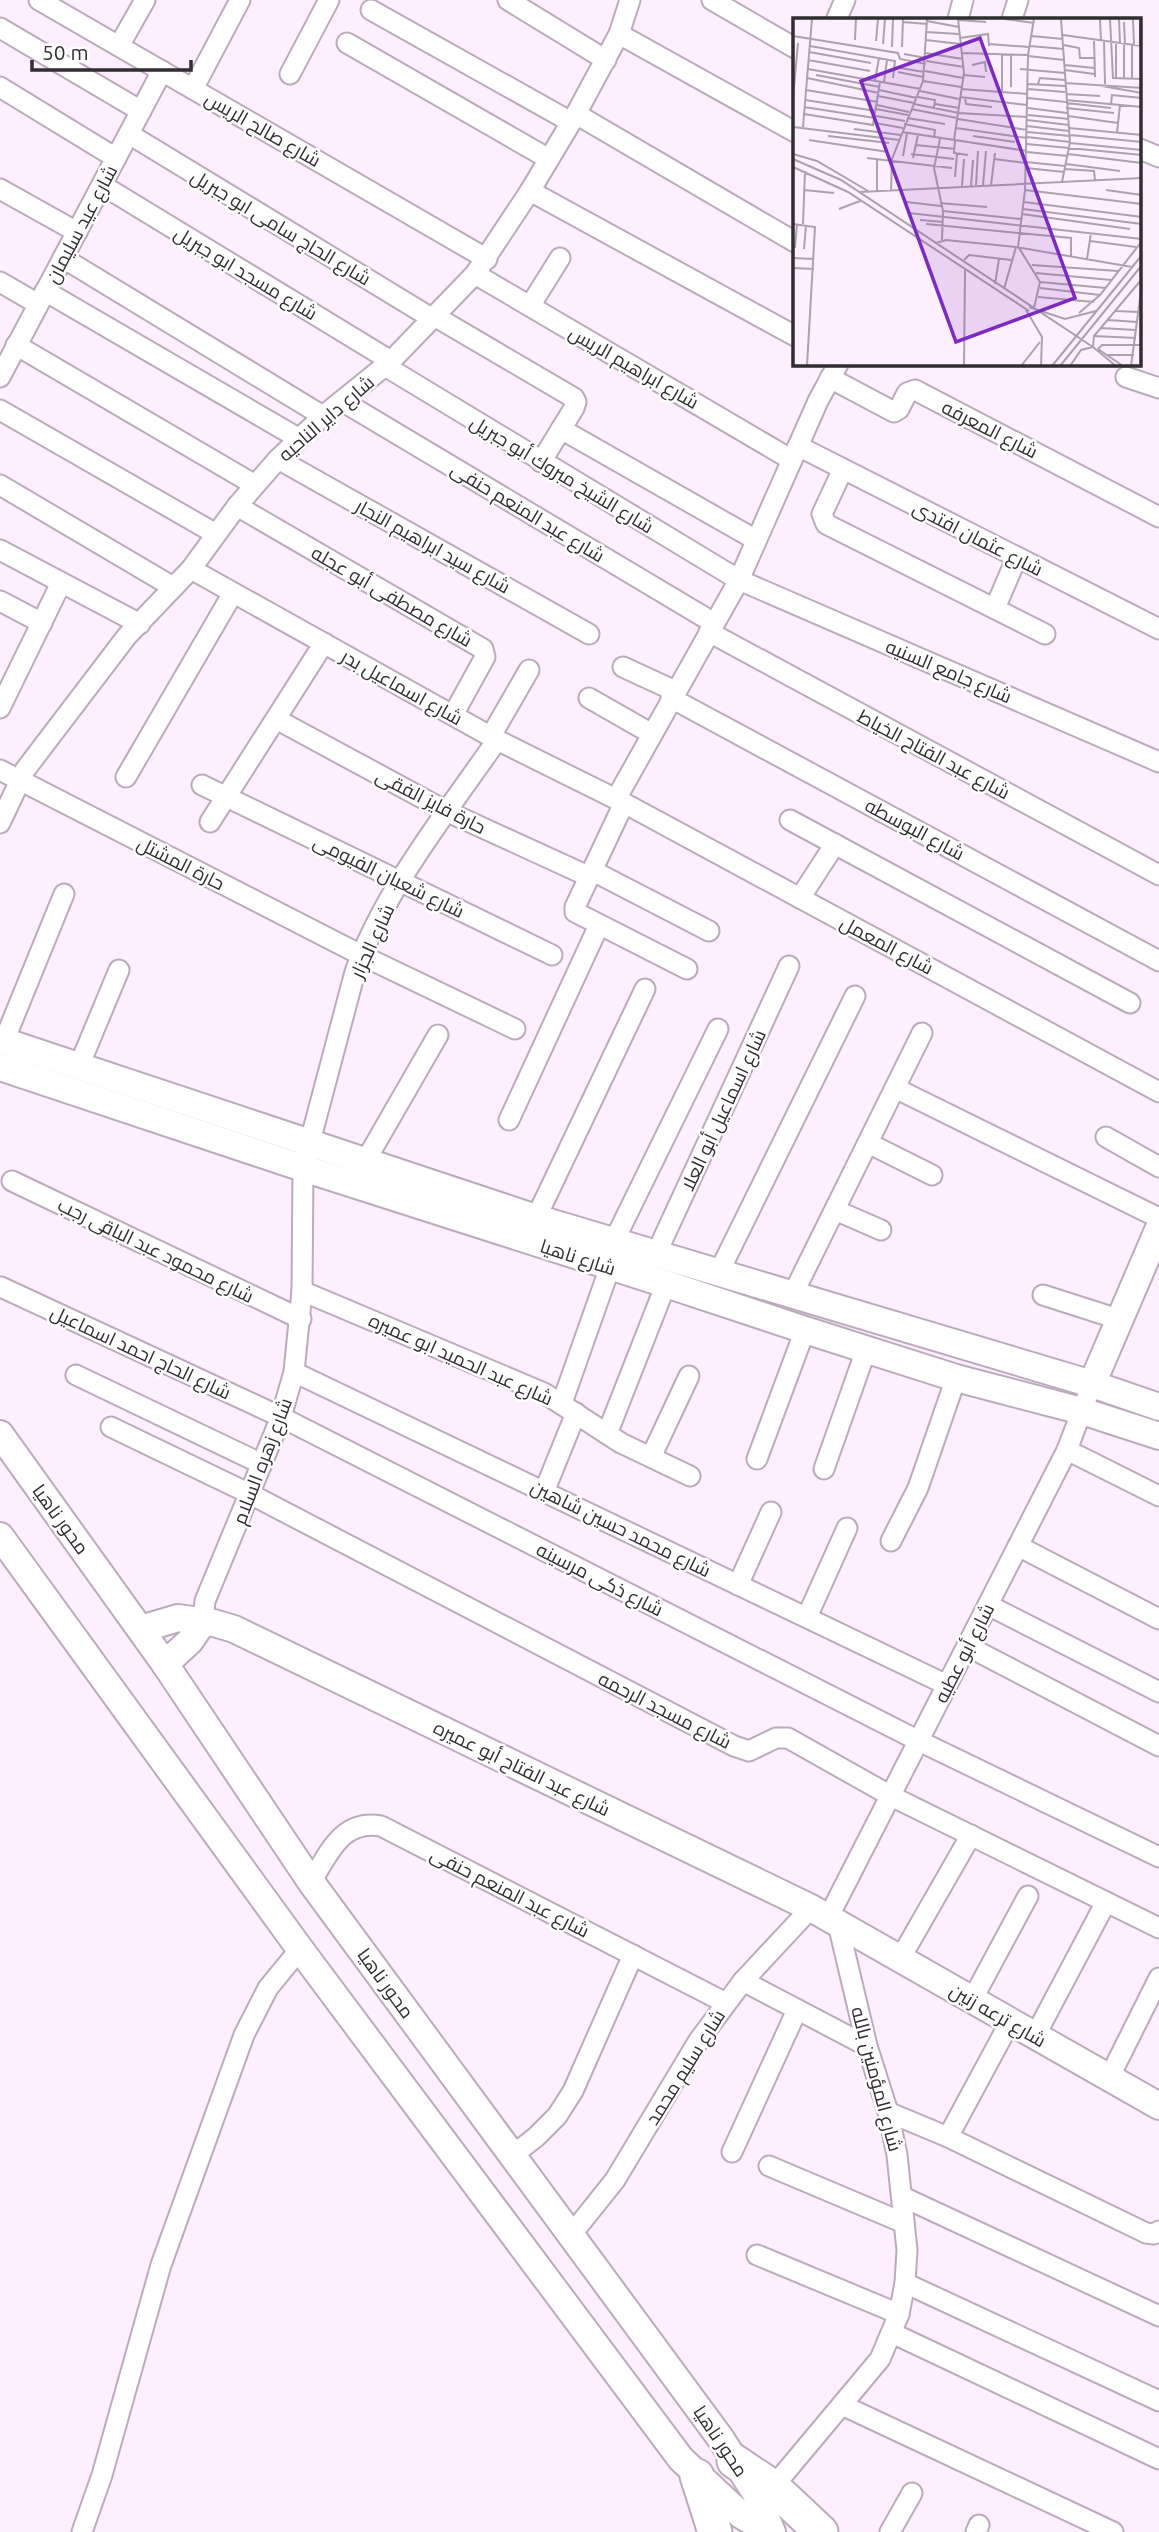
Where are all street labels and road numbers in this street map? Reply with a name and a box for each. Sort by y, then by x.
street label: شارع صالح الريس [200,87,325,174]
street label: شارع عيد سليمان [41,161,124,288]
street label: شارع الحاج سامى ابو جبريل [186,165,375,292]
street label: شارع مسجد ابو جبريل [169,222,321,327]
street label: شارع ابراهيم الريس [564,321,703,416]
street label: شارع داير الناحيه [274,371,380,468]
street label: شارع المعرفه [937,395,1042,465]
street label: شارع الشيخ مبروك أبو جبريل [465,410,658,540]
street label: شارع عبد المنعم حنفى [446,457,609,569]
street label: شارع سيد ابراهيم النجار [349,494,514,600]
street label: شارع عثمان افتدى [908,496,1047,583]
street label: شارع مصطفى أبو عجله [306,541,476,654]
street label: شارع جامع السنيه [882,635,1015,710]
street label: شارع اسماعيل بدر [335,644,466,732]
street label: شارع عبد الفتاح الخياط [853,705,1014,806]
street label: حارة فايز الفقى [372,764,490,839]
street label: شارع البوسطه [860,794,968,867]
street label: شارع شعبان الفيومى [309,830,468,925]
street label: حارة المشتل [133,832,228,895]
street label: شارع الجزار [345,901,401,984]
street label: شارع المعمل [835,911,937,981]
street label: شارع اسماعيل أبو العلا [676,1026,773,1195]
street label: شارع محمود عبد الباقى رجب [53,1193,257,1310]
street label: شارع ناهيا [537,1234,619,1282]
street label: شارع الحاج احمد اسماعيل [46,1301,235,1406]
street label: شارع عبد الحميد ابو عميره [364,1308,556,1412]
street label: شارع زهره السلام [228,1395,299,1528]
street label: شارع محمد حسين شاهين [526,1475,715,1584]
street label: محور ناهيا [27,1480,94,1559]
street label: شارع ذكى مرسينه [532,1538,667,1623]
street label: شارع أبو عطيه [930,1600,1001,1708]
street label: شارع مسجد الرحمه [594,1667,735,1756]
street label: شارع عبد الفتاح أبو عميره [429,1716,614,1823]
street label: شارع عبد المنعم حنفى [426,1842,593,1944]
street label: محور ناهيا [352,1944,419,2023]
street label: شارع ترعه زنين [944,1979,1050,2054]
street label: شارع المؤمنين بالله [844,2004,907,2155]
street label: شارع سليم محمد [641,2005,732,2130]
street label: محور ناهيا [688,2401,753,2481]

